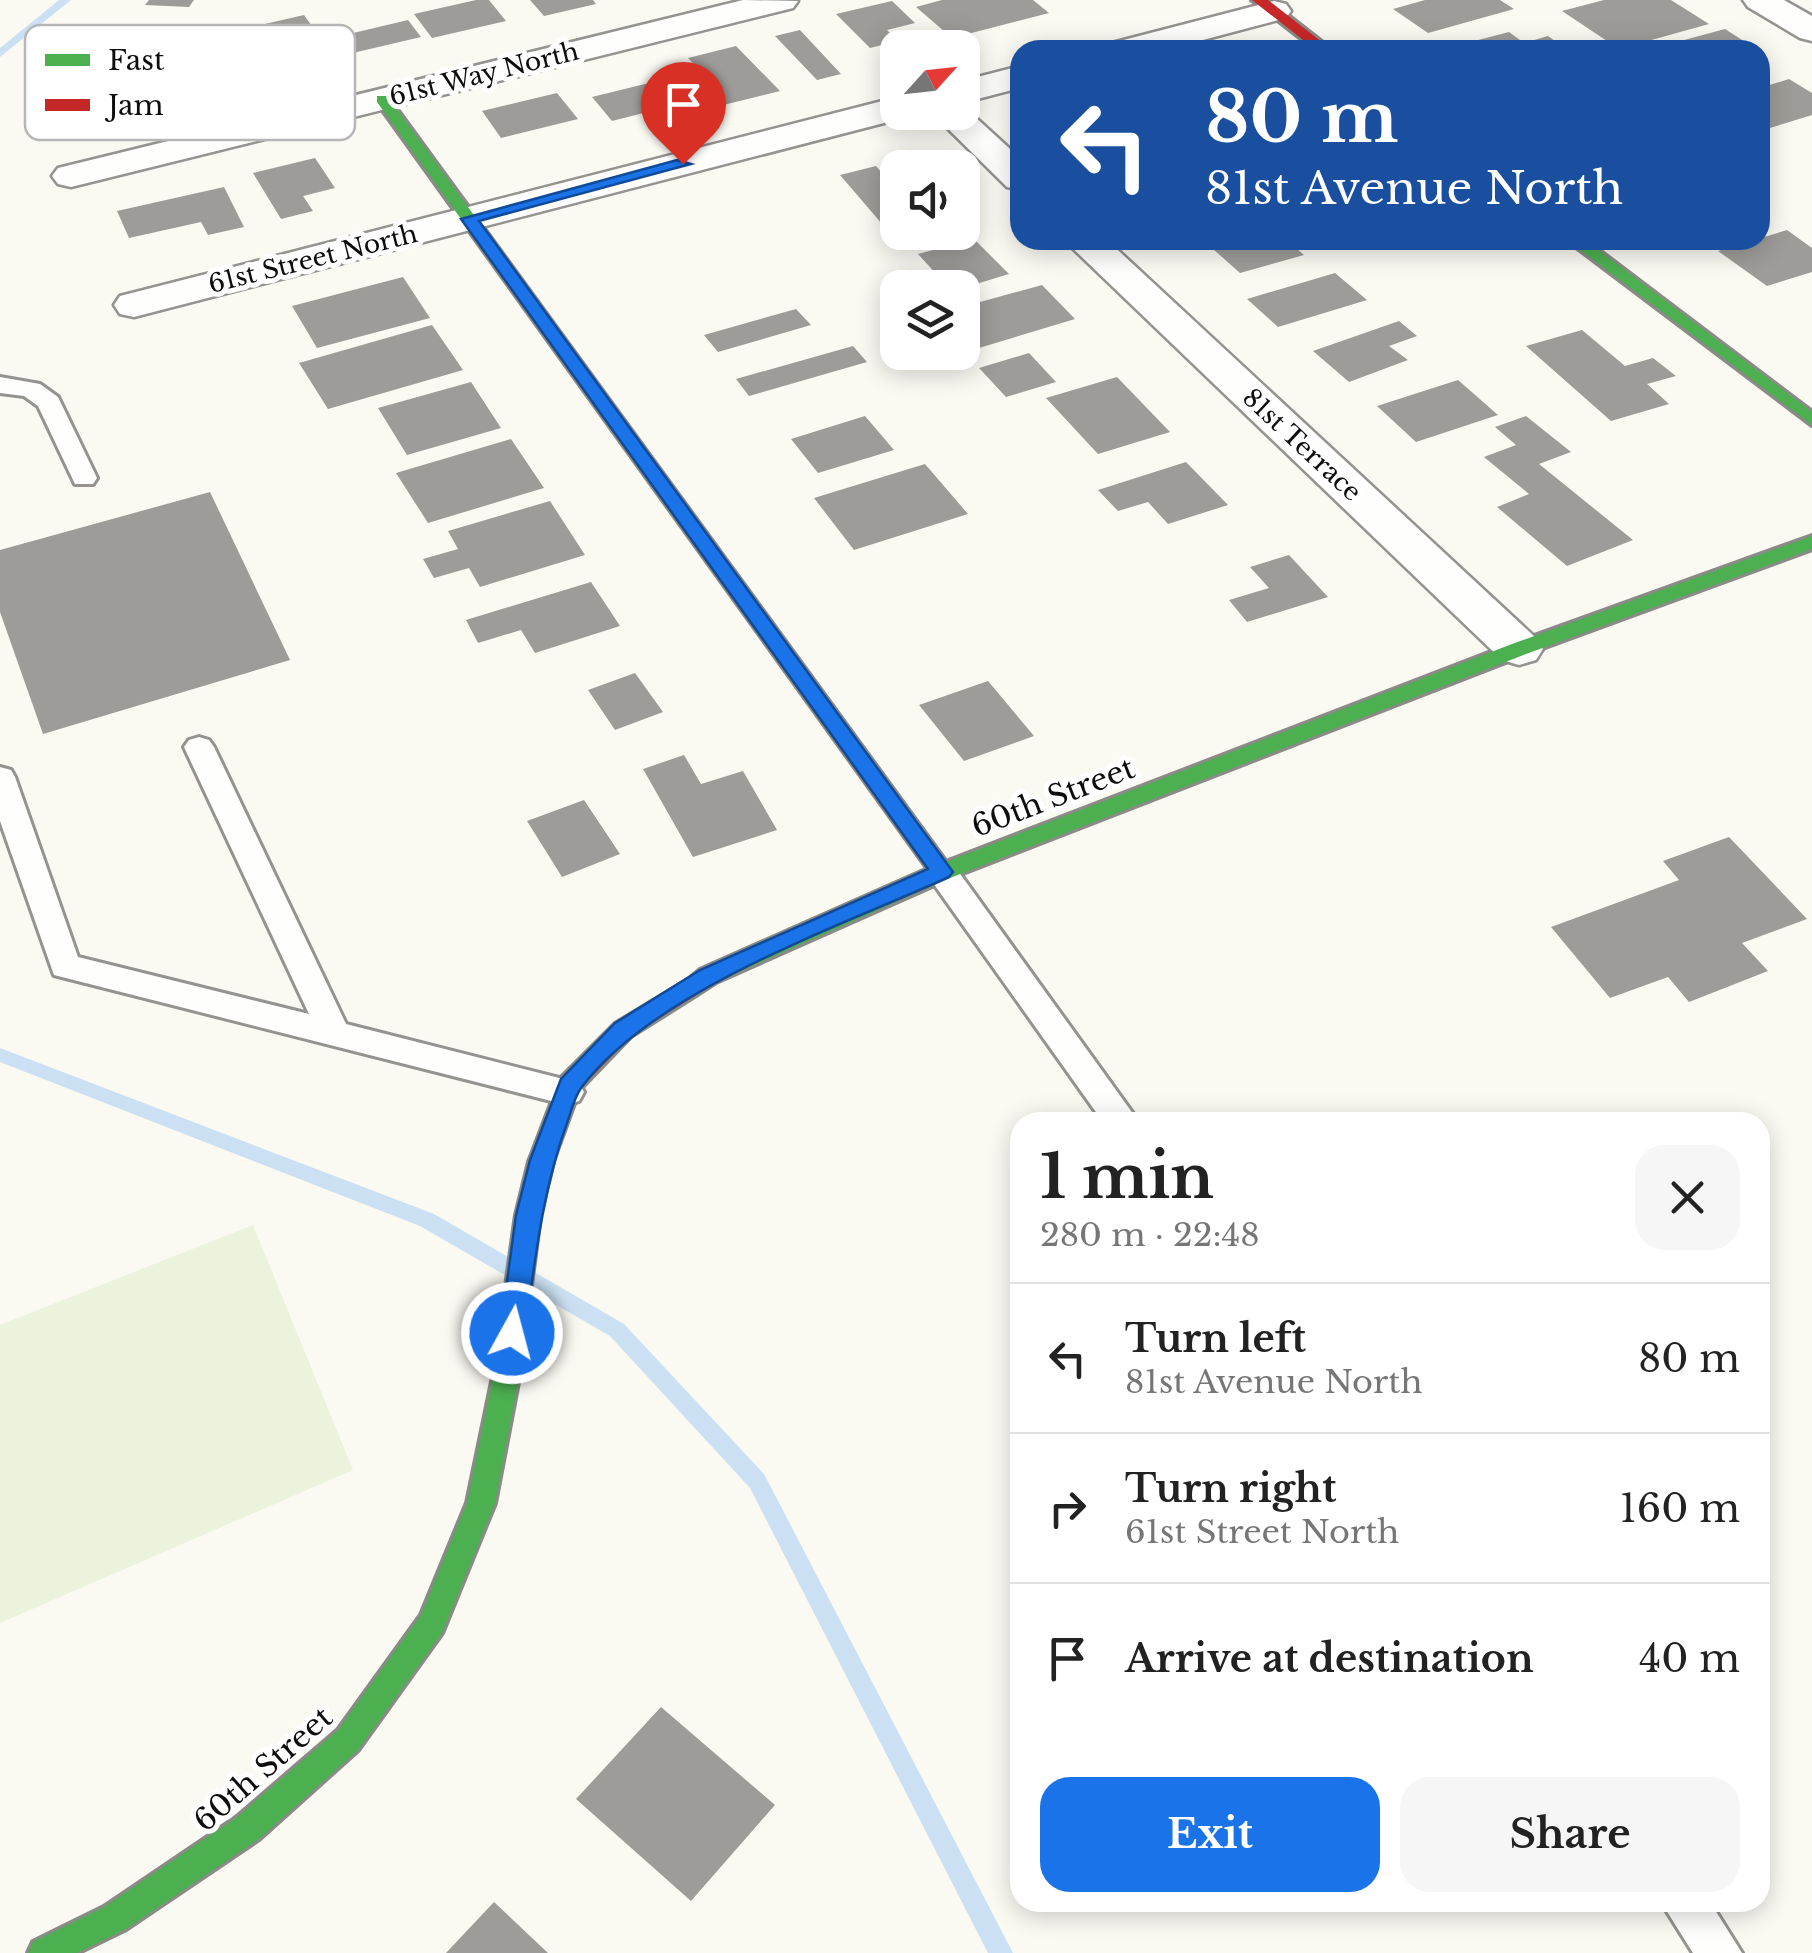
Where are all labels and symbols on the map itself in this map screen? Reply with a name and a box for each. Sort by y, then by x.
legend [25,25,355,140]
north arrow [880,30,980,130]
street label: 61st Way North [386,36,582,112]
text: Fast [108,43,165,78]
pin [641,62,726,165]
text: Jam [104,88,164,123]
street label: 61st Street North [205,218,421,300]
street label: 81st Terrace [1236,382,1368,508]
street label: 60th Street [966,749,1140,845]
position arrow [460,1281,564,1385]
street label: 60th Street [186,1698,340,1839]

